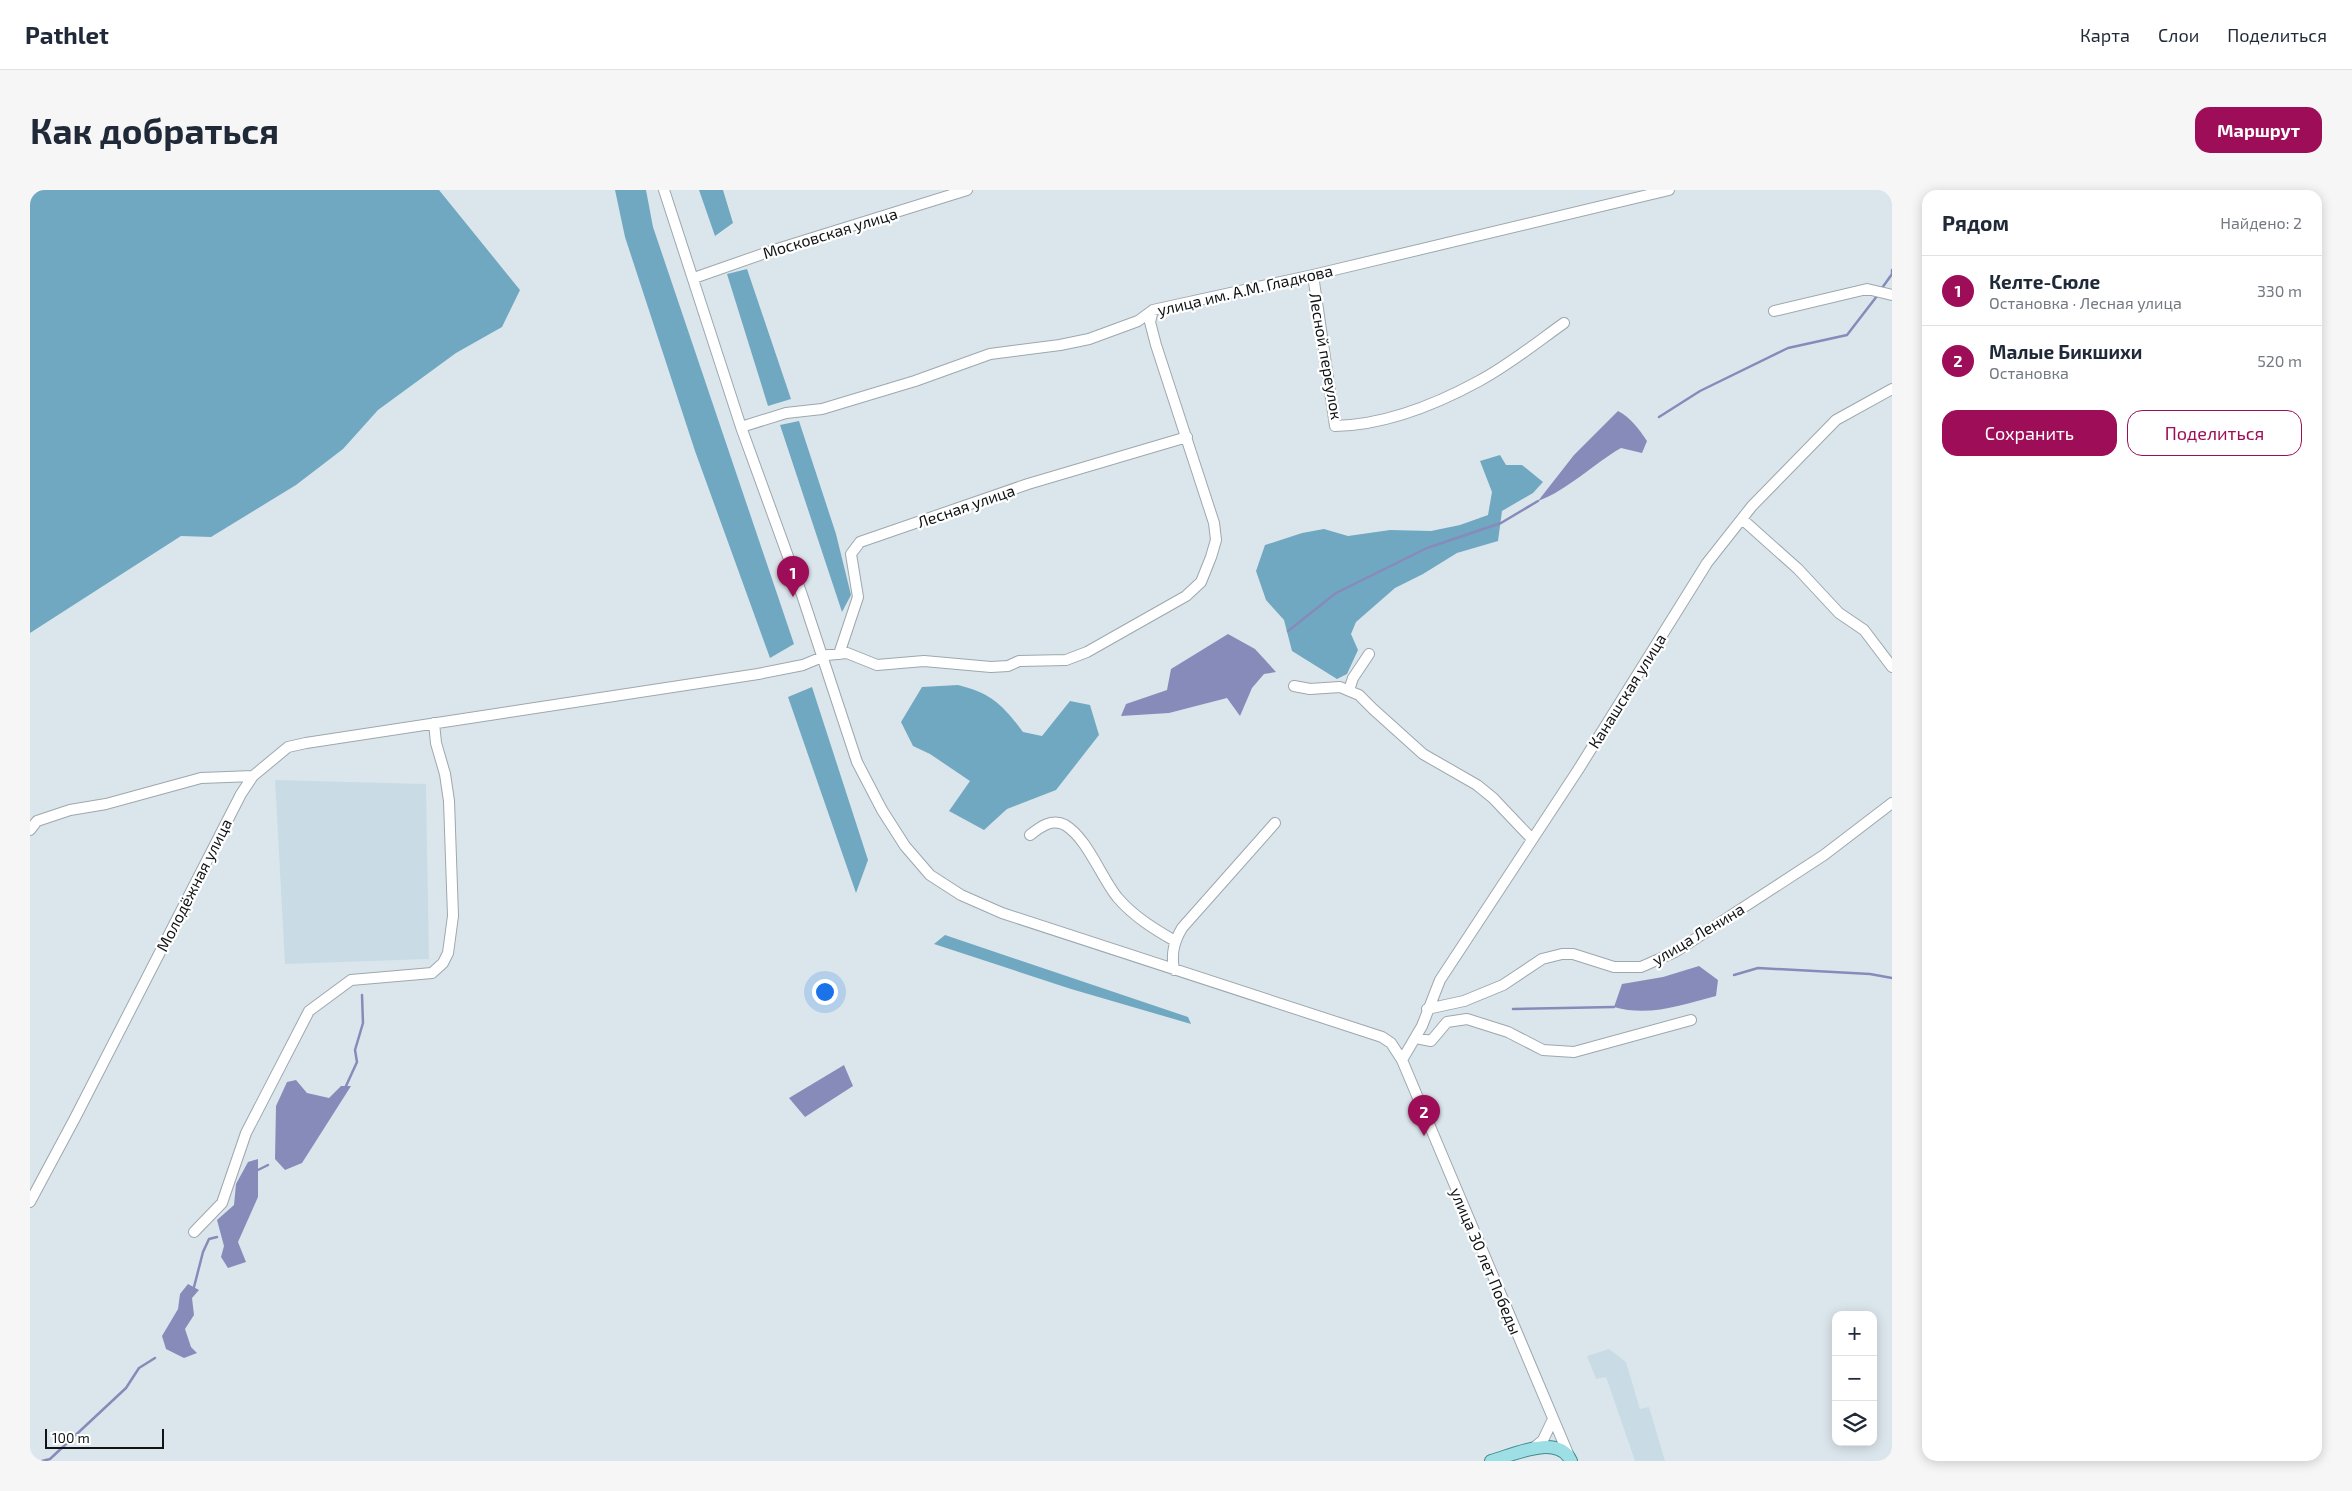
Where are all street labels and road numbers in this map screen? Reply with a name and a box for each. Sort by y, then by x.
street label: Московская улица [760,203,900,263]
street label: улица им. А.М. Гладкова [1155,260,1335,320]
street label: Лесной переулок [1305,291,1347,422]
street label: Лесная улица [915,480,1017,532]
street label: Канашская улица [1584,630,1670,752]
street label: Молодёжная улица [152,815,236,955]
street label: улица Ленина [1648,899,1748,969]
street label: улица 30 лет Победы [1446,1185,1526,1337]

